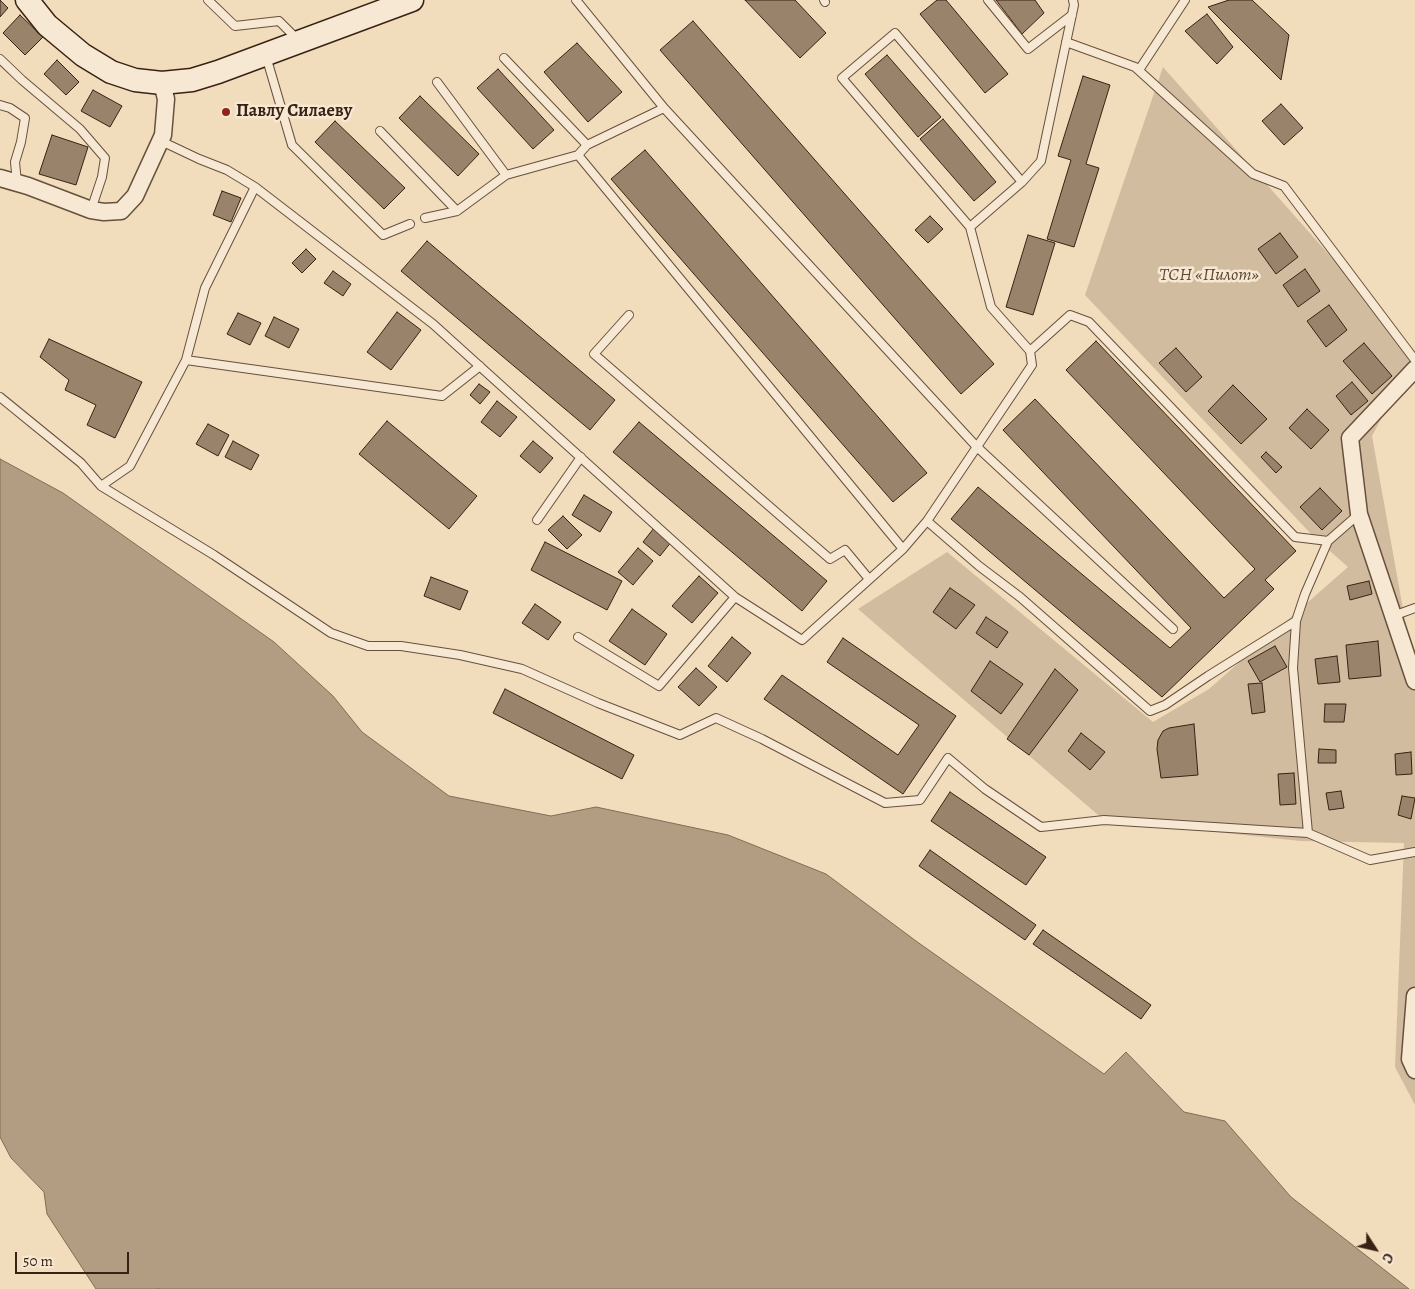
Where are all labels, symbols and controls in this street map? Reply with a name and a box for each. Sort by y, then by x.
place label: Павлу Силаеву [236,101,352,123]
marker: Павлу Силаеву [220,106,232,118]
park label: ТСН «Пилот» [1159,265,1259,287]
north arrow [1350,1224,1400,1274]
scale bar [18,1242,131,1274]
text: С [1377,1249,1398,1267]
text: 50 m [23,1251,53,1271]

